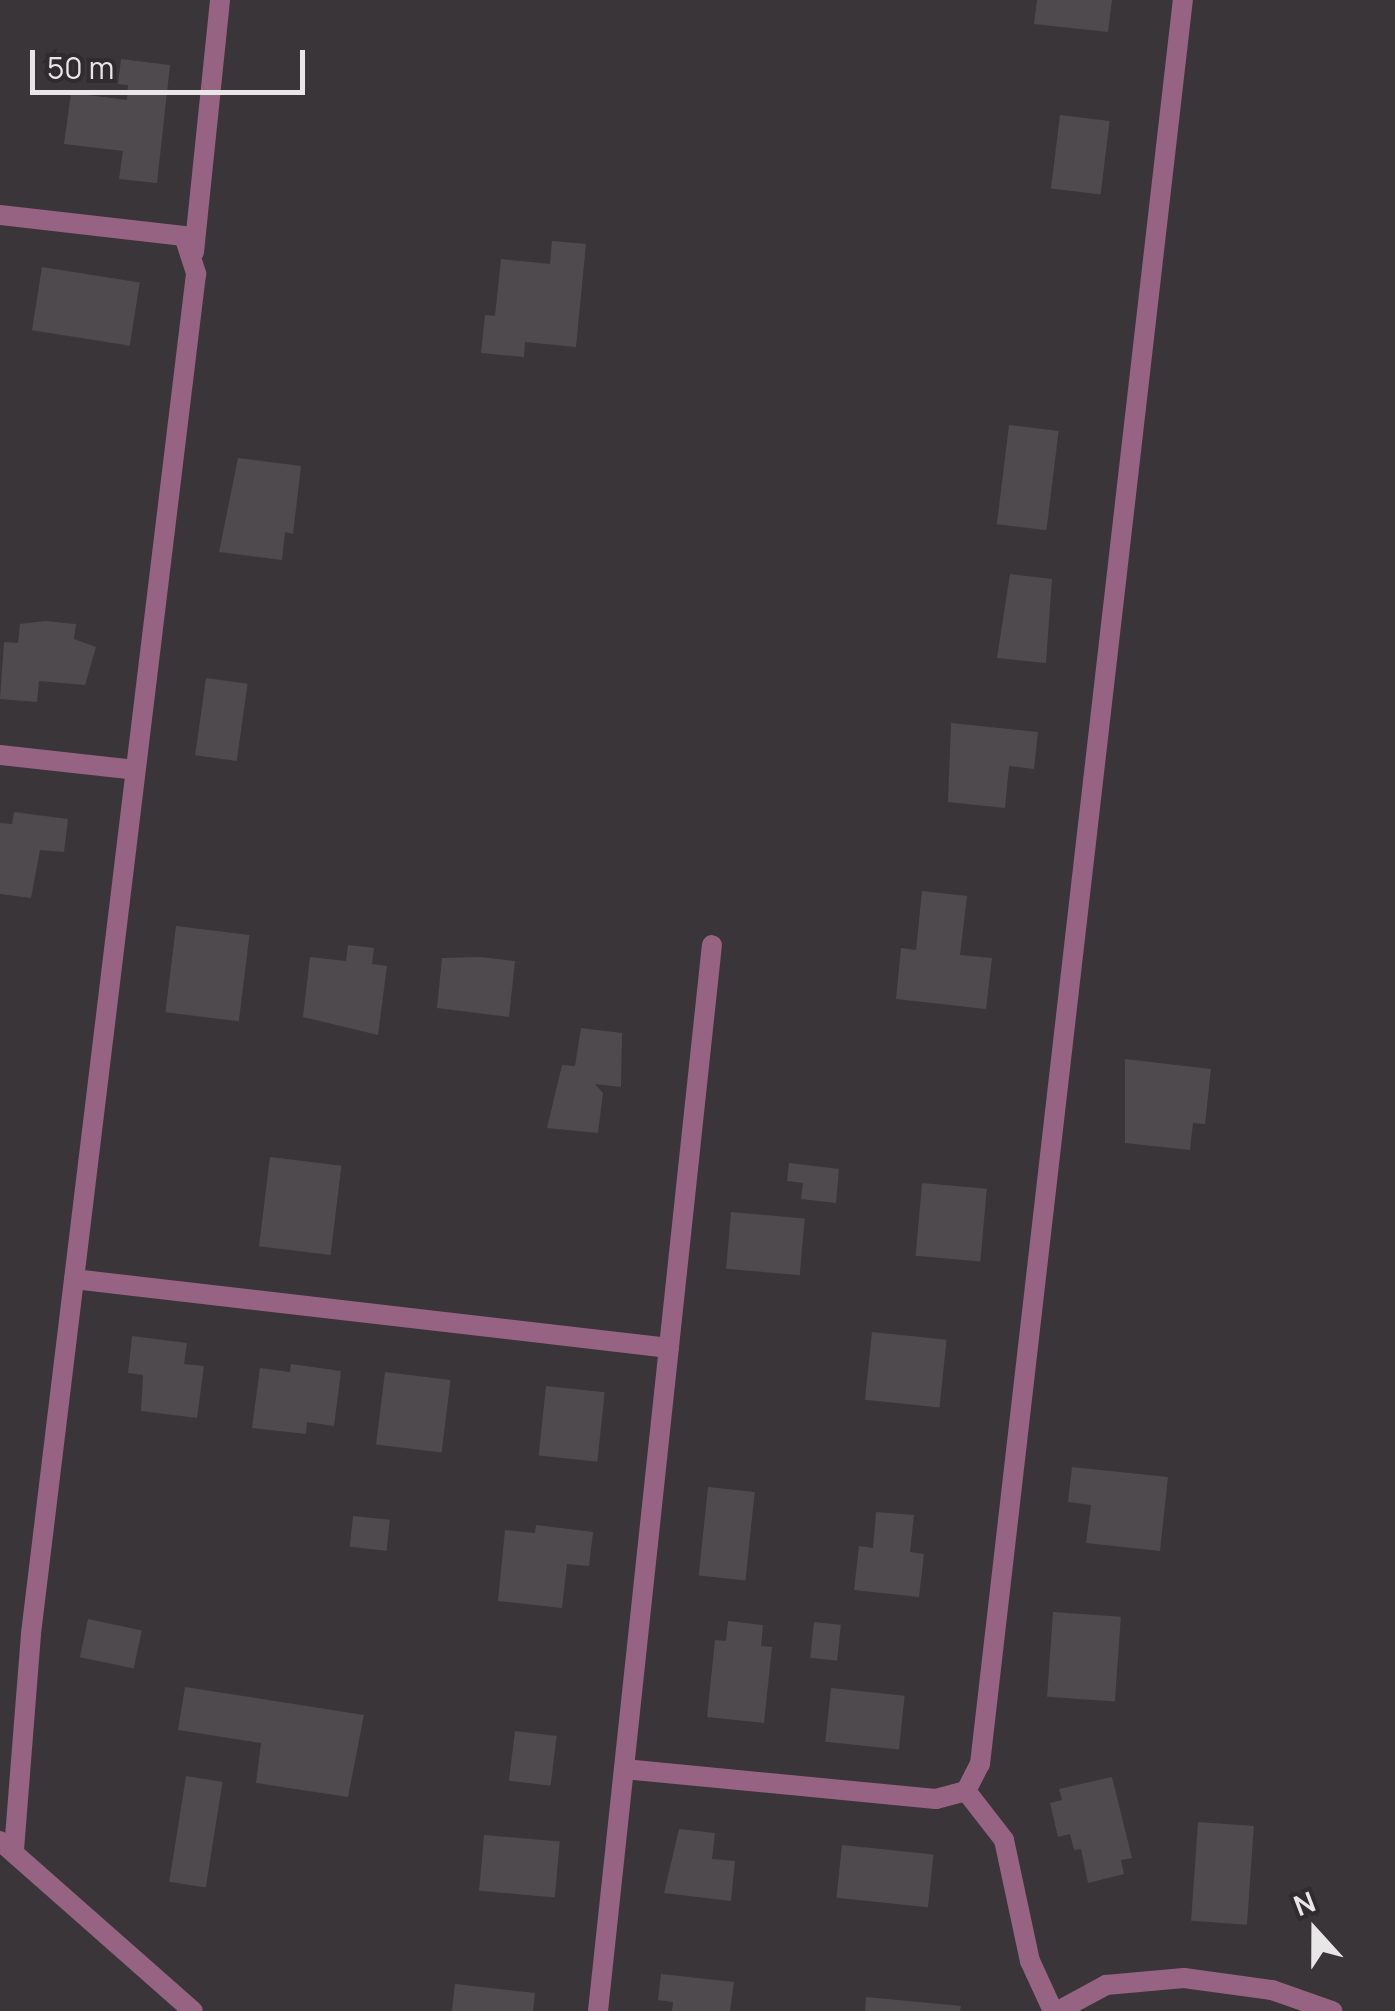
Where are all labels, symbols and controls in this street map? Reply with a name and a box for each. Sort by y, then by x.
scale bar [35,30,310,92]
text: 50 m [47,47,114,88]
north arrow [1265,1881,1365,1981]
text: N [1288,1882,1320,1924]

